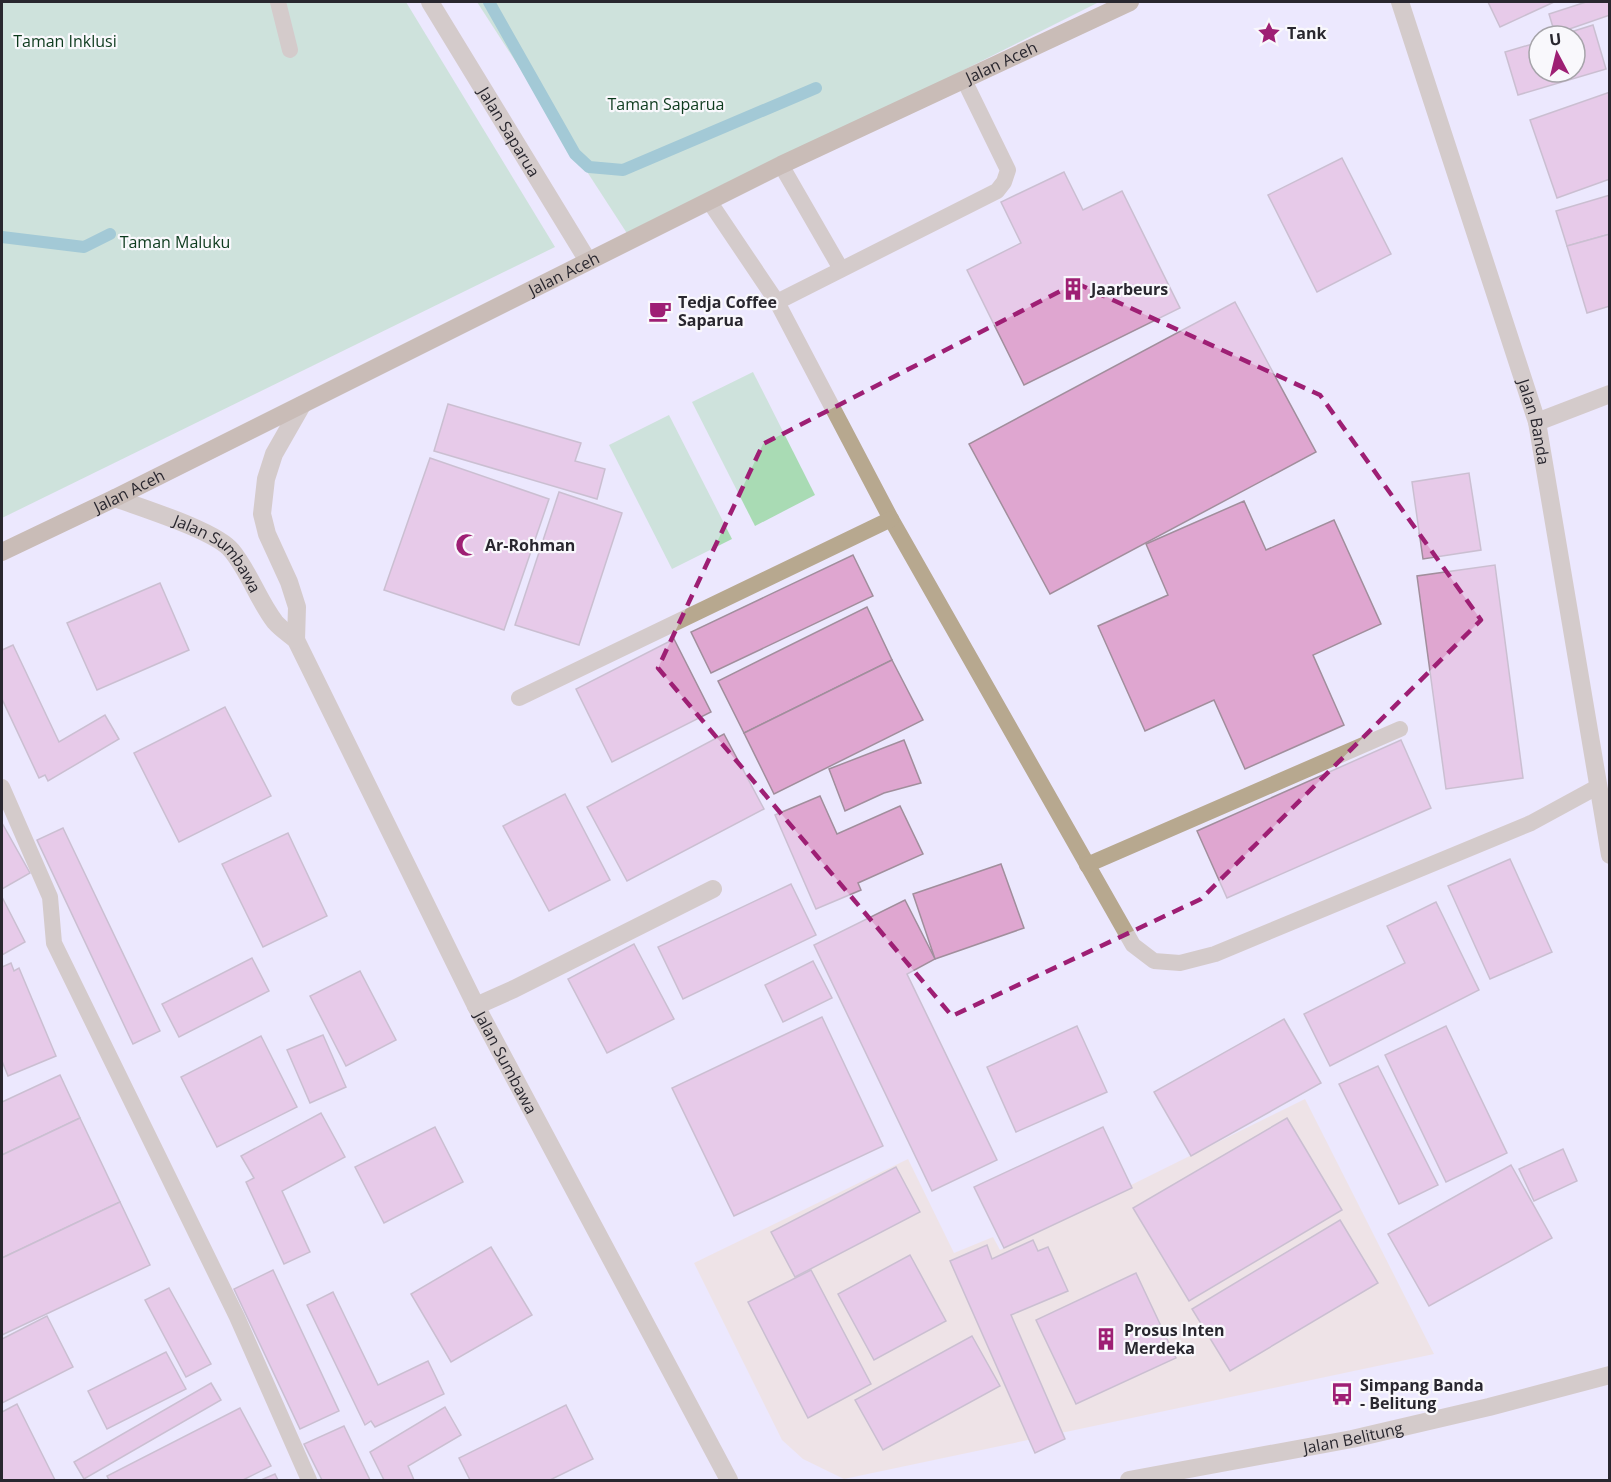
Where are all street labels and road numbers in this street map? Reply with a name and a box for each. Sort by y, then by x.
street label: Jalan Aceh [960,36,1041,89]
street label: Jalan Saparua [472,81,545,181]
street label: Jalan Aceh [523,247,603,301]
street label: Jalan Banda [1512,374,1555,466]
street label: Jalan Aceh [88,464,168,519]
street label: Jalan Sumbawa [169,508,266,597]
street label: Jalan Sumbawa [469,1005,543,1118]
street label: Jalan Belitung [1299,1416,1405,1459]

